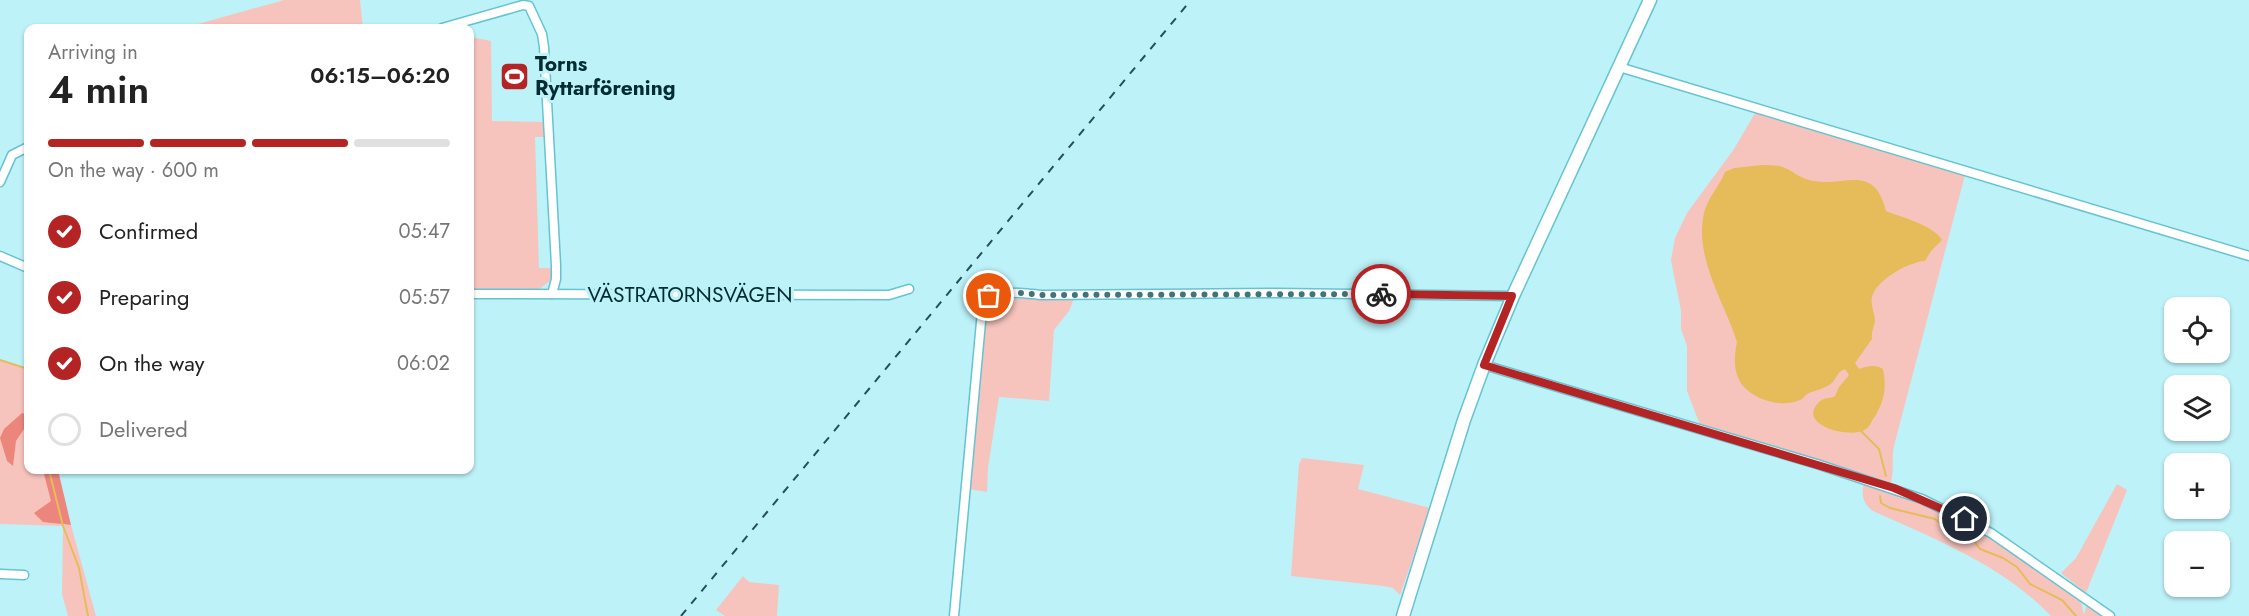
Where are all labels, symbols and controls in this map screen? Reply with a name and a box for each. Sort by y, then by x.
text: Arriving in [48,38,138,67]
place label: Torns Ryttarförening [535,49,676,103]
text: 06:15–06:20 [310,59,450,91]
sports icon: Torns Ryttarförening [498,60,530,92]
text: 4 min [48,61,149,118]
text: On the way · 600 m [48,156,219,185]
icon: check [48,215,81,248]
text: Confirmed [99,215,198,247]
text: 05:47 [399,217,450,246]
courier [1351,264,1411,324]
pin [963,270,1014,321]
icon: bike [1365,278,1398,311]
icon: bag [972,279,1005,312]
street label: VÄSTRATORNSVÄGEN [588,280,792,310]
icon: check [48,281,81,314]
text: Preparing [99,281,190,313]
text: 05:57 [399,283,450,312]
map controls [2164,297,2230,597]
button: locate [2164,297,2230,363]
icon: check [48,347,81,380]
text: On the way [99,347,204,379]
text: 06:02 [397,349,450,378]
button: layers [2164,375,2230,441]
text: Delivered [99,413,188,445]
button: + [2164,453,2230,519]
pin [1939,493,1990,544]
icon: home [1948,502,1981,535]
button: − [2164,531,2230,597]

